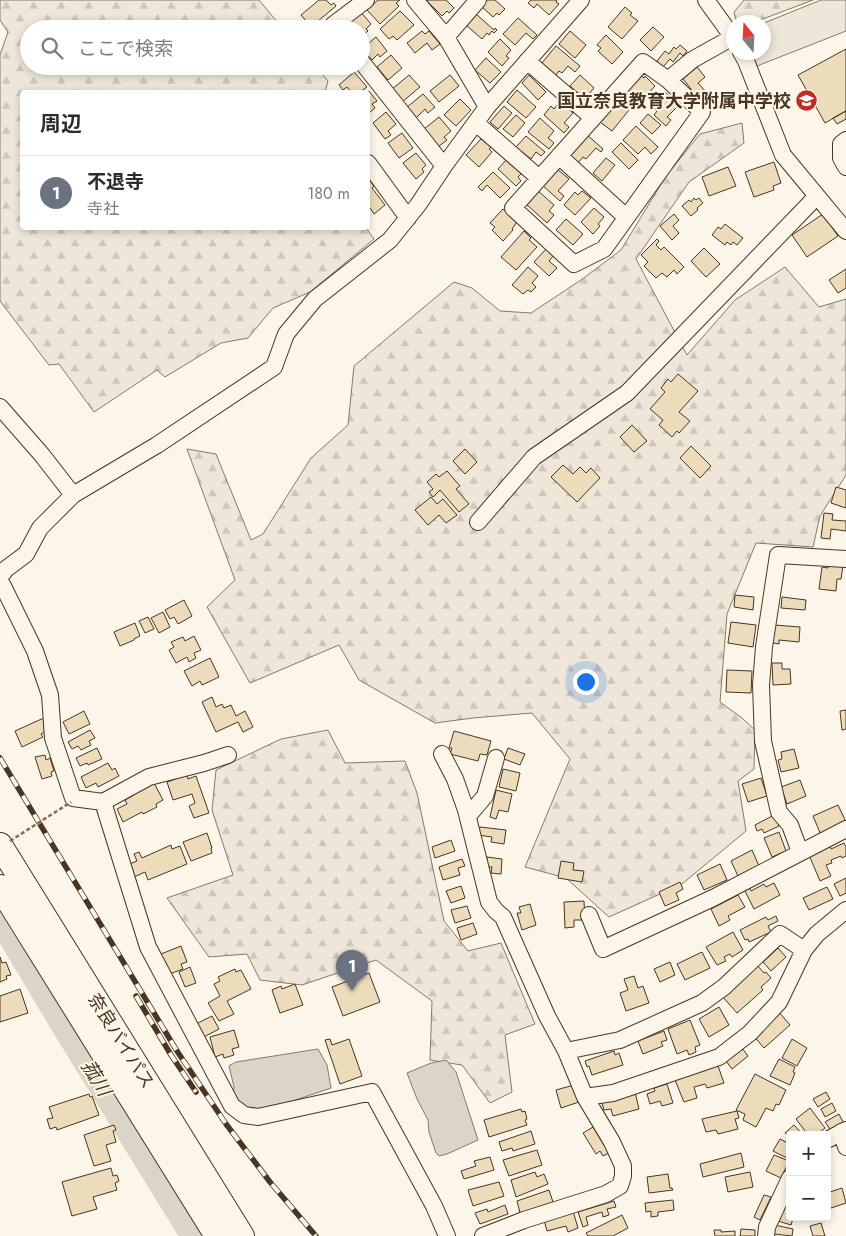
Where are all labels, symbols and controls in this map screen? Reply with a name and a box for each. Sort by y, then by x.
north arrow [726,15,771,60]
search box [20,20,370,75]
icon: search [38,34,66,62]
text: ここで検索 [78,35,173,62]
place label: 国立奈良教育大学附属中学校 [557,88,791,114]
school or university icon: 国立奈良教育大学附属中学校 [795,89,819,113]
text: 周辺 [40,109,82,139]
text: 不退寺 [87,168,144,195]
text: 1 [52,182,60,205]
text: 180 m [307,182,350,205]
text: 寺社 [87,197,119,220]
your location [573,669,599,695]
pin: 1 [336,950,368,991]
street label: 奈良バイパス [81,988,161,1094]
water label: 菰川 [75,1055,118,1103]
map controls [786,1131,831,1221]
button: + [786,1131,831,1176]
button: − [786,1176,831,1221]

